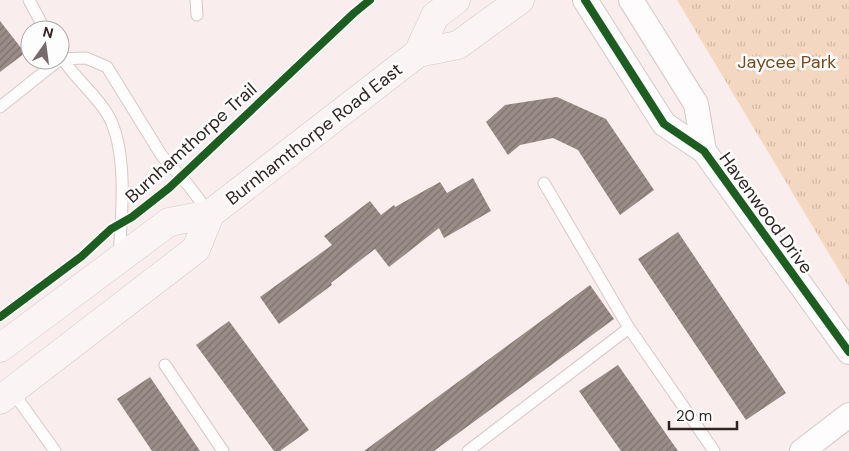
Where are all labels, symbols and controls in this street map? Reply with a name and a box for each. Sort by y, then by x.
north arrow [20,20,70,70]
text: N [41,22,55,42]
park label: Jaycee Park [738,50,836,74]
street label: Burnhamthorpe Road East [221,58,407,210]
street label: Burnhamthorpe Trail [120,77,262,209]
street label: Havenwood Drive [714,147,818,279]
scale bar [669,398,736,430]
text: 20 m [676,406,712,426]

